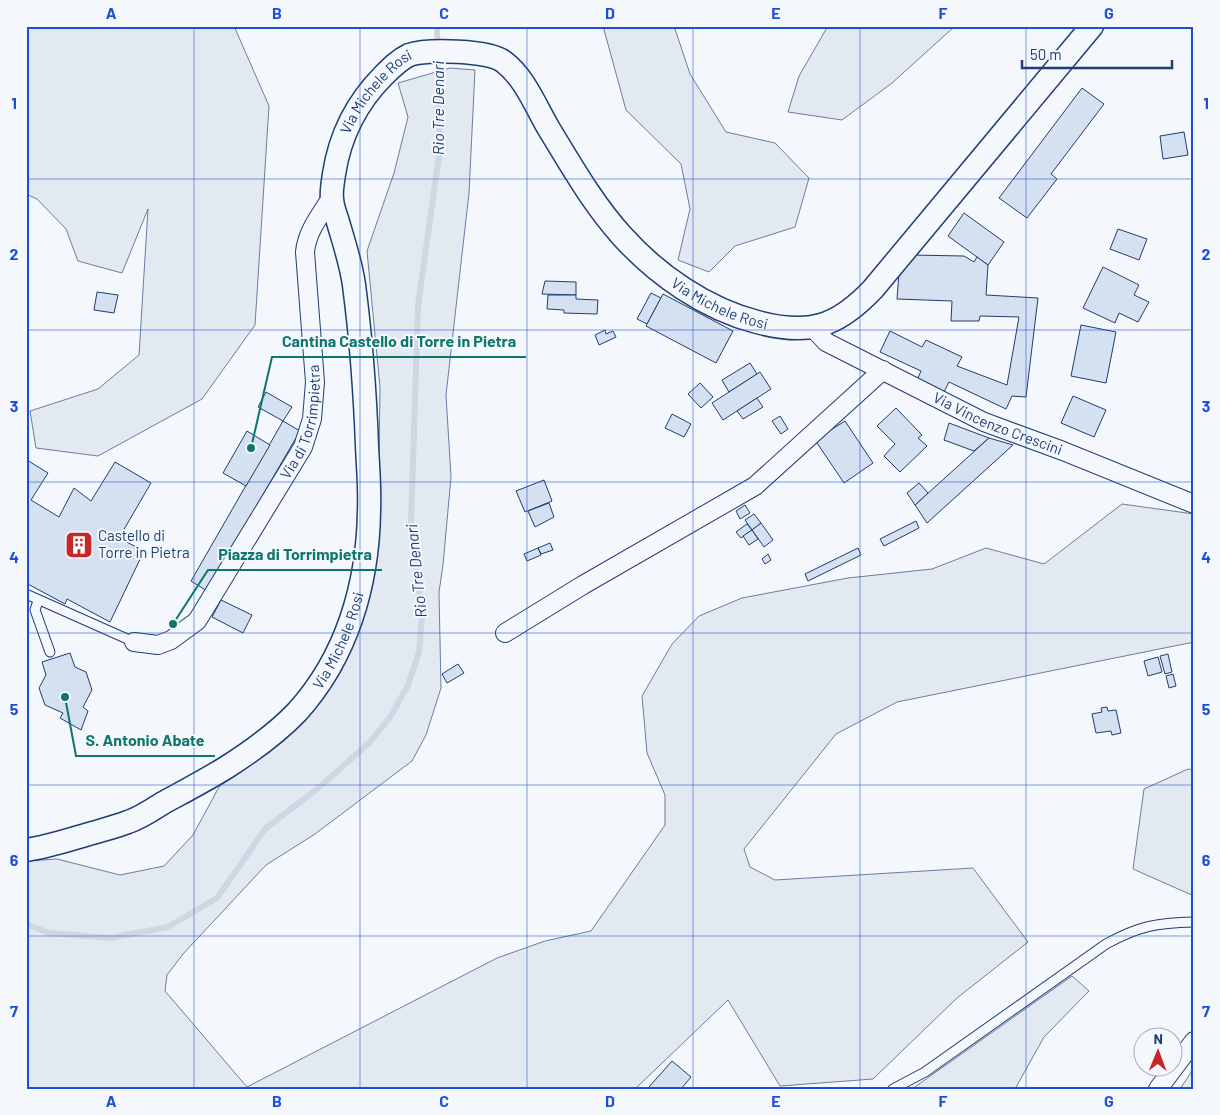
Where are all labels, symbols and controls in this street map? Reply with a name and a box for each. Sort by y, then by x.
text: A [106,3,117,22]
text: B [272,3,282,22]
text: C [439,3,449,22]
text: D [605,3,615,22]
text: E [771,3,781,22]
text: F [939,3,948,22]
text: G [1104,3,1114,22]
scale bar [1022,38,1172,70]
street label: Via Michele Rosi [336,45,414,136]
text: 50 m [1030,45,1062,63]
water label: Rio Tre Denari [428,61,447,155]
text: 1 [11,93,17,112]
text: 1 [1203,93,1209,112]
text: 2 [10,244,19,263]
text: 2 [1202,244,1211,263]
street label: Via Michele Rosi [668,273,770,332]
callout: Cantina Castello di Torre in Pietra [272,326,526,357]
text: Cantina Castello di Torre in Pietra [282,331,516,350]
street label: Via di Torrimpietra [276,364,323,482]
street label: Via Vincenzo Crescini [930,388,1065,458]
text: 3 [10,396,18,415]
text: 3 [1202,396,1210,415]
water label: Rio Tre Denari [401,523,430,619]
place label: Castello di Torre in Pietra [98,526,190,561]
building icon: Castello di Torre in Pietra [64,530,94,560]
callout: Piazza di Torrimpietra [208,539,382,570]
text: Piazza di Torrimpietra [218,544,372,563]
text: 4 [9,547,19,566]
text: 4 [1201,547,1211,566]
street label: Via Michele Rosi [308,590,367,692]
text: 5 [10,699,19,718]
text: 5 [1202,699,1211,718]
callout: S. Antonio Abate [76,725,215,756]
text: S. Antonio Abate [85,730,205,749]
text: 6 [10,850,19,869]
text: 6 [1202,850,1211,869]
text: 7 [10,1001,18,1020]
text: 7 [1202,1001,1210,1020]
north arrow [1132,1028,1182,1078]
text: N [1153,1030,1163,1047]
text: A [106,1091,117,1110]
text: B [272,1091,282,1110]
text: C [439,1091,449,1110]
text: D [605,1091,615,1110]
text: E [771,1091,781,1110]
text: F [939,1091,948,1110]
text: G [1104,1091,1114,1110]

